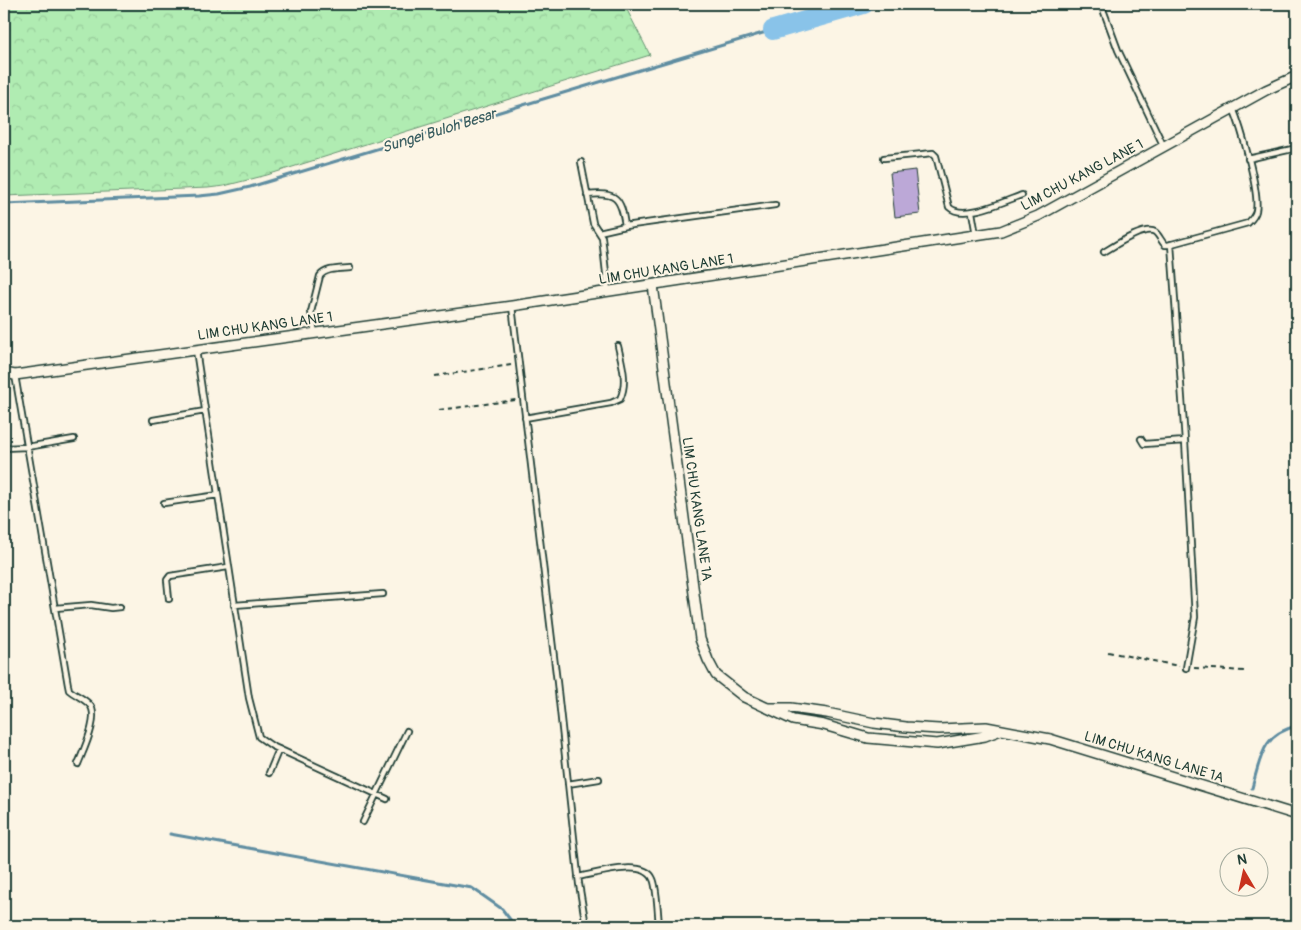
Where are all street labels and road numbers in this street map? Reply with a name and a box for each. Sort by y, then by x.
street label: LIM CHU KANG LANE 1 [1018,135,1146,215]
street label: LIM CHU KANG LANE 1 [597,250,735,288]
street label: LIM CHU KANG LANE 1 [196,308,334,344]
street label: LIM CHU KANG LANE 1A [678,436,716,582]
street label: LIM CHU KANG LANE 1A [1082,728,1226,786]

